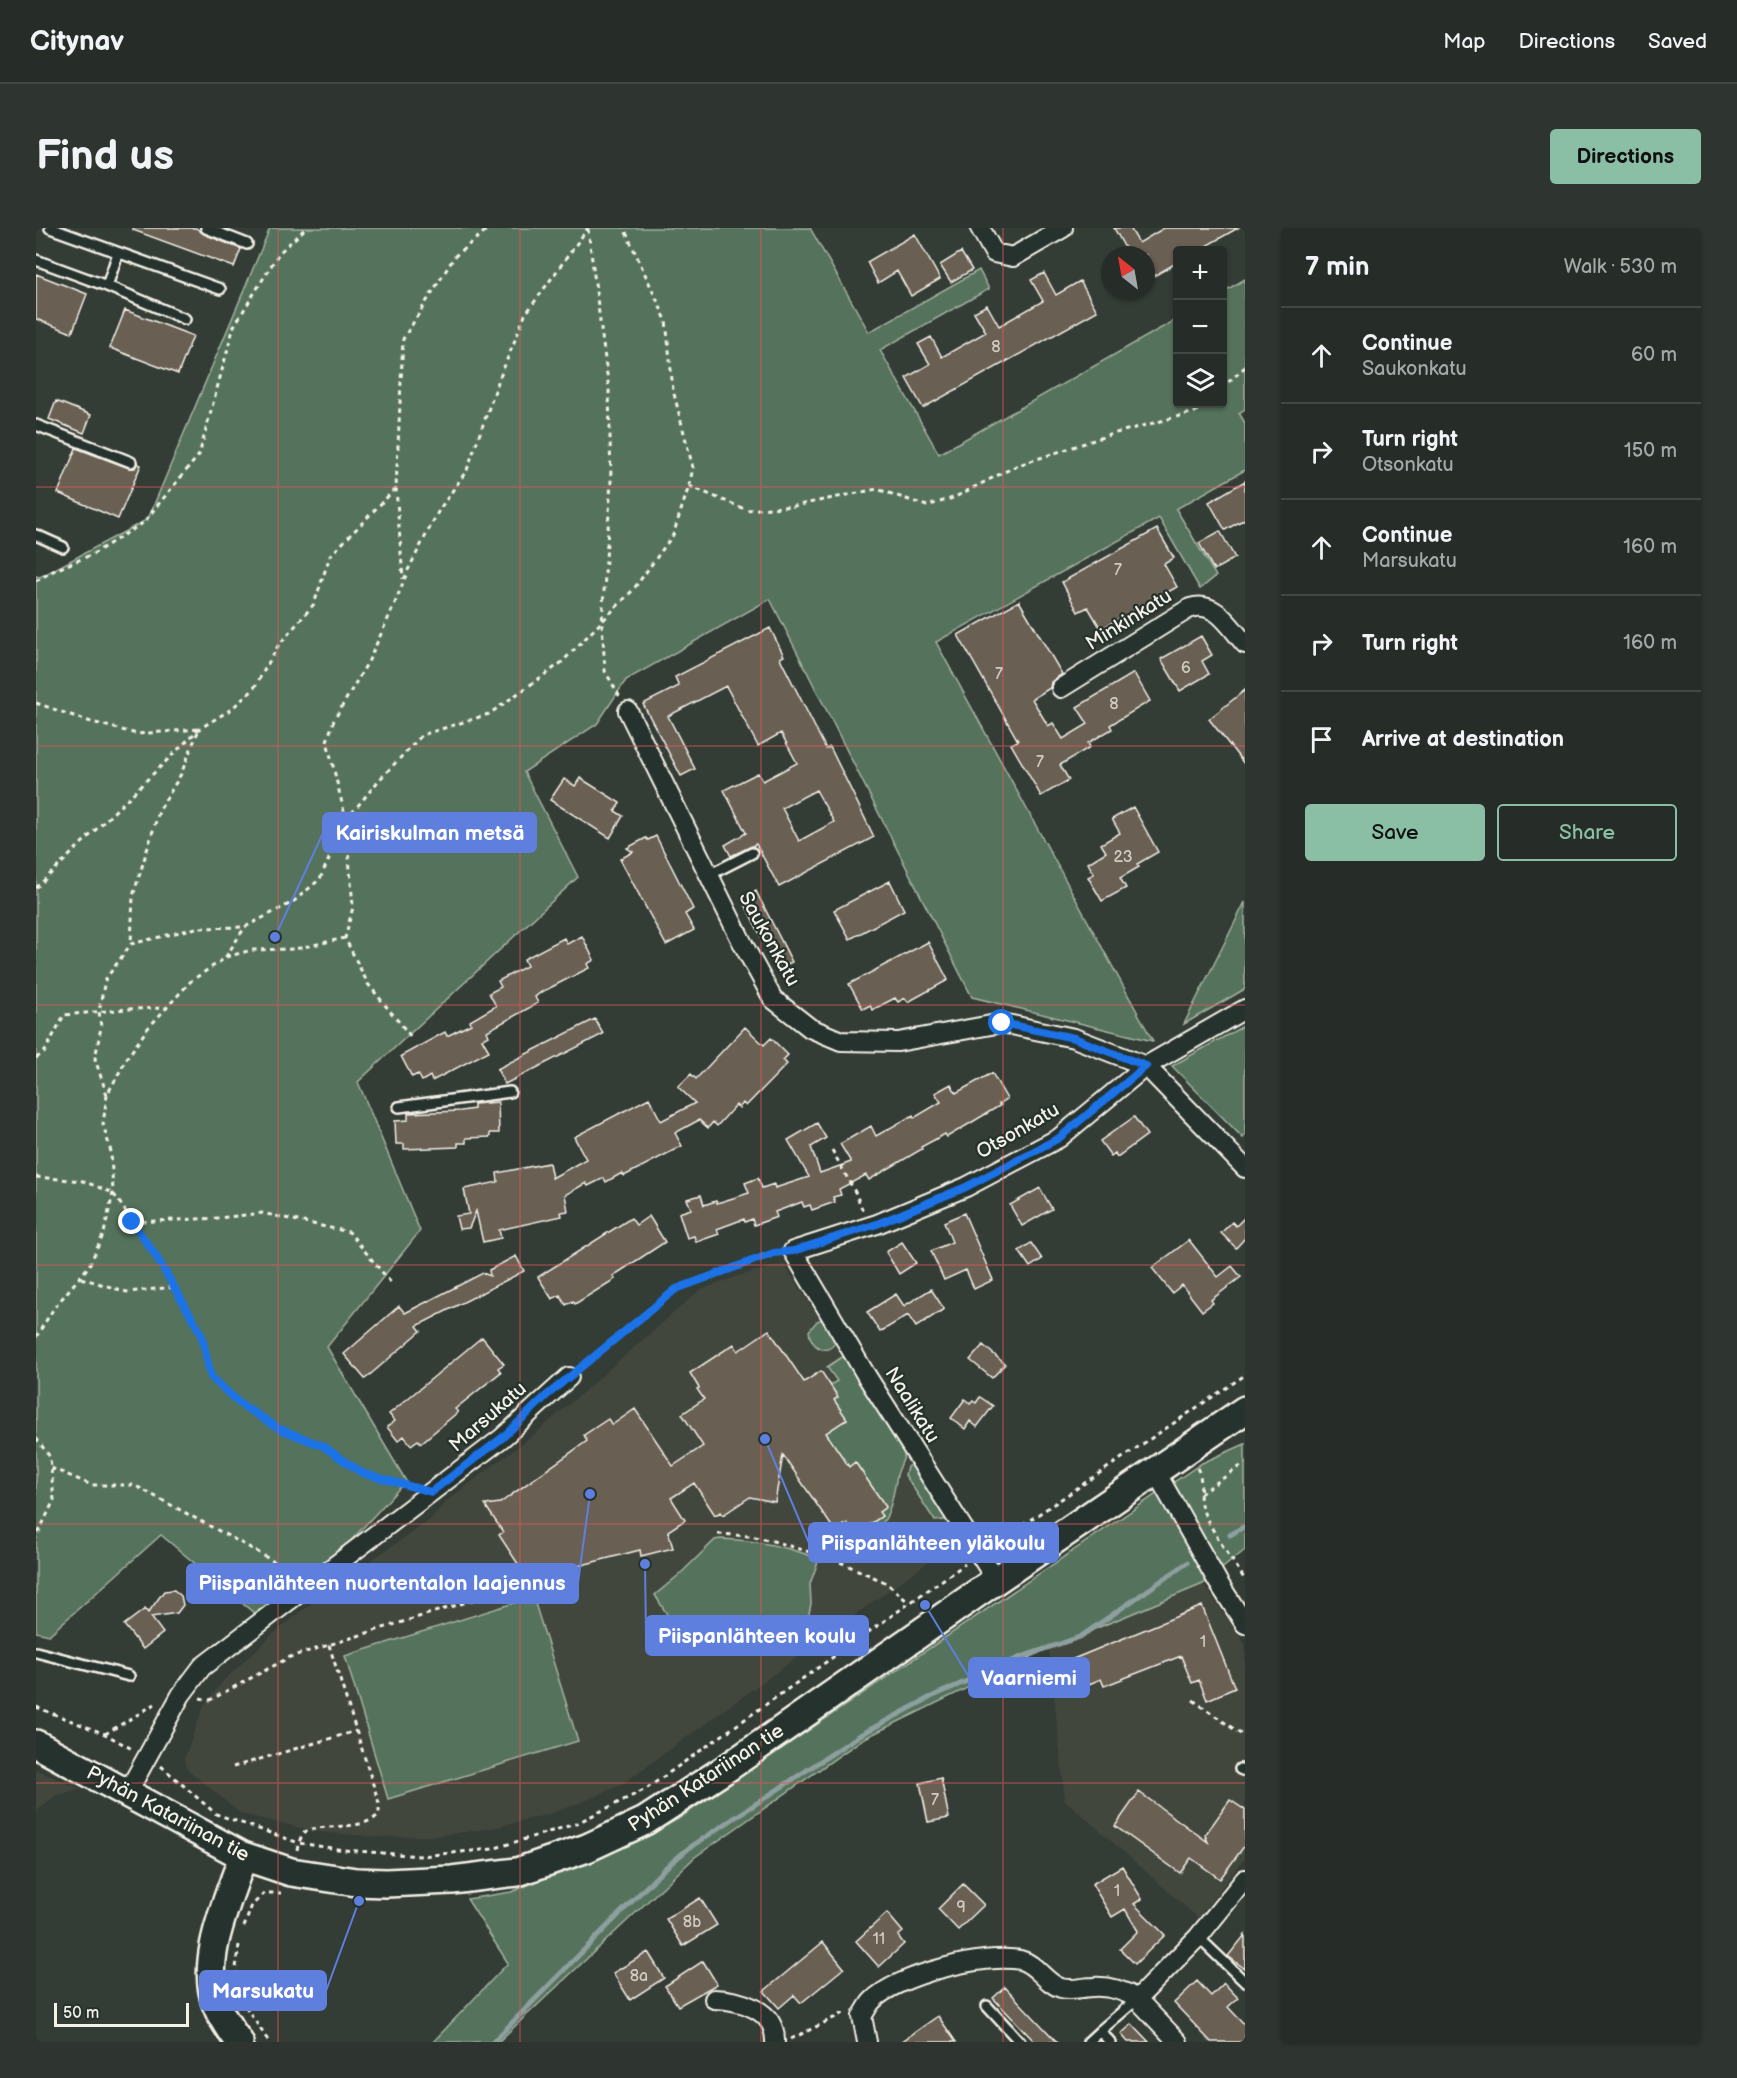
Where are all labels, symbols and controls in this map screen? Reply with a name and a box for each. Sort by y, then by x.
text: Citynav [30,25,124,58]
text: Map [1443,29,1486,54]
text: Directions [1519,29,1615,54]
text: Saved [1648,29,1707,54]
button: Directions [1550,129,1701,184]
text: Find us [36,131,174,182]
north arrow [1101,246,1155,300]
map controls [1173,246,1227,408]
button: + [1173,246,1227,300]
text: 7 min [1305,252,1369,283]
text: Walk · 530 m [1564,255,1677,279]
button: − [1173,300,1227,354]
text: Continue [1362,330,1452,357]
house number: 8 [991,338,1001,357]
icon: ahead [1305,339,1338,372]
text: 60 m [1631,343,1677,367]
button: layers [1173,354,1227,408]
text: Saukonkatu [1362,357,1467,381]
text: Turn right [1362,426,1458,453]
icon: right [1305,435,1338,468]
text: 150 m [1624,439,1677,463]
text: Otsonkatu [1362,453,1454,477]
text: Continue [1362,522,1452,549]
icon: ahead [1305,531,1338,564]
text: 160 m [1623,535,1677,559]
text: Marsukatu [1362,549,1457,573]
house number: 7 [1114,561,1122,580]
street label: Minkinkatu [1082,584,1176,656]
icon: right [1305,627,1338,660]
text: Turn right [1362,630,1458,657]
text: 160 m [1623,631,1677,655]
house number: 6 [1181,659,1191,678]
house number: 7 [995,665,1003,684]
house number: 8 [1109,695,1119,714]
icon: arrive [1305,723,1338,756]
text: Arrive at destination [1362,726,1564,753]
house number: 7 [1036,753,1044,772]
button: Save [1305,804,1485,861]
button: Share [1497,804,1677,861]
callout: Kairiskulman metsä [323,813,536,852]
text: Kairiskulman metsä [336,821,524,846]
house number: 23 [1114,848,1133,867]
street label: Saukonkatu [733,887,805,991]
route start [988,1009,1014,1035]
street label: Otsonkatu [972,1098,1064,1164]
route end [118,1208,144,1234]
street label: Naalikatu [879,1363,945,1447]
street label: Marsukatu [444,1377,532,1457]
callout: Piispanlähteen yläkoulu [809,1523,1058,1562]
text: Piispanlähteen yläkoulu [821,1531,1045,1556]
callout: Piispanlähteen nuortentalon laajennus [187,1564,578,1603]
text: Piispanlähteen nuortentalon laajennus [198,1571,566,1596]
callout: Piispanlähteen koulu [646,1616,868,1655]
text: Piispanlähteen koulu [658,1624,856,1649]
house number: 1 [1200,1633,1206,1652]
callout: Vaarniemi [969,1658,1089,1697]
text: Vaarniemi [981,1666,1077,1691]
street label: Pyhän Katariinan tie [624,1719,788,1837]
street label: Pyhän Katariinan tie [83,1761,254,1867]
house number: 7 [931,1791,939,1810]
house number: 1 [1114,1882,1120,1901]
house number: 9 [956,1898,966,1917]
house number: 8b [683,1913,701,1932]
house number: 11 [873,1930,885,1949]
house number: 8a [630,1967,648,1986]
callout: Marsukatu [200,1971,326,2010]
text: Marsukatu [212,1979,314,2004]
scale bar [54,2000,189,2028]
text: 50 m [63,2004,99,2023]

